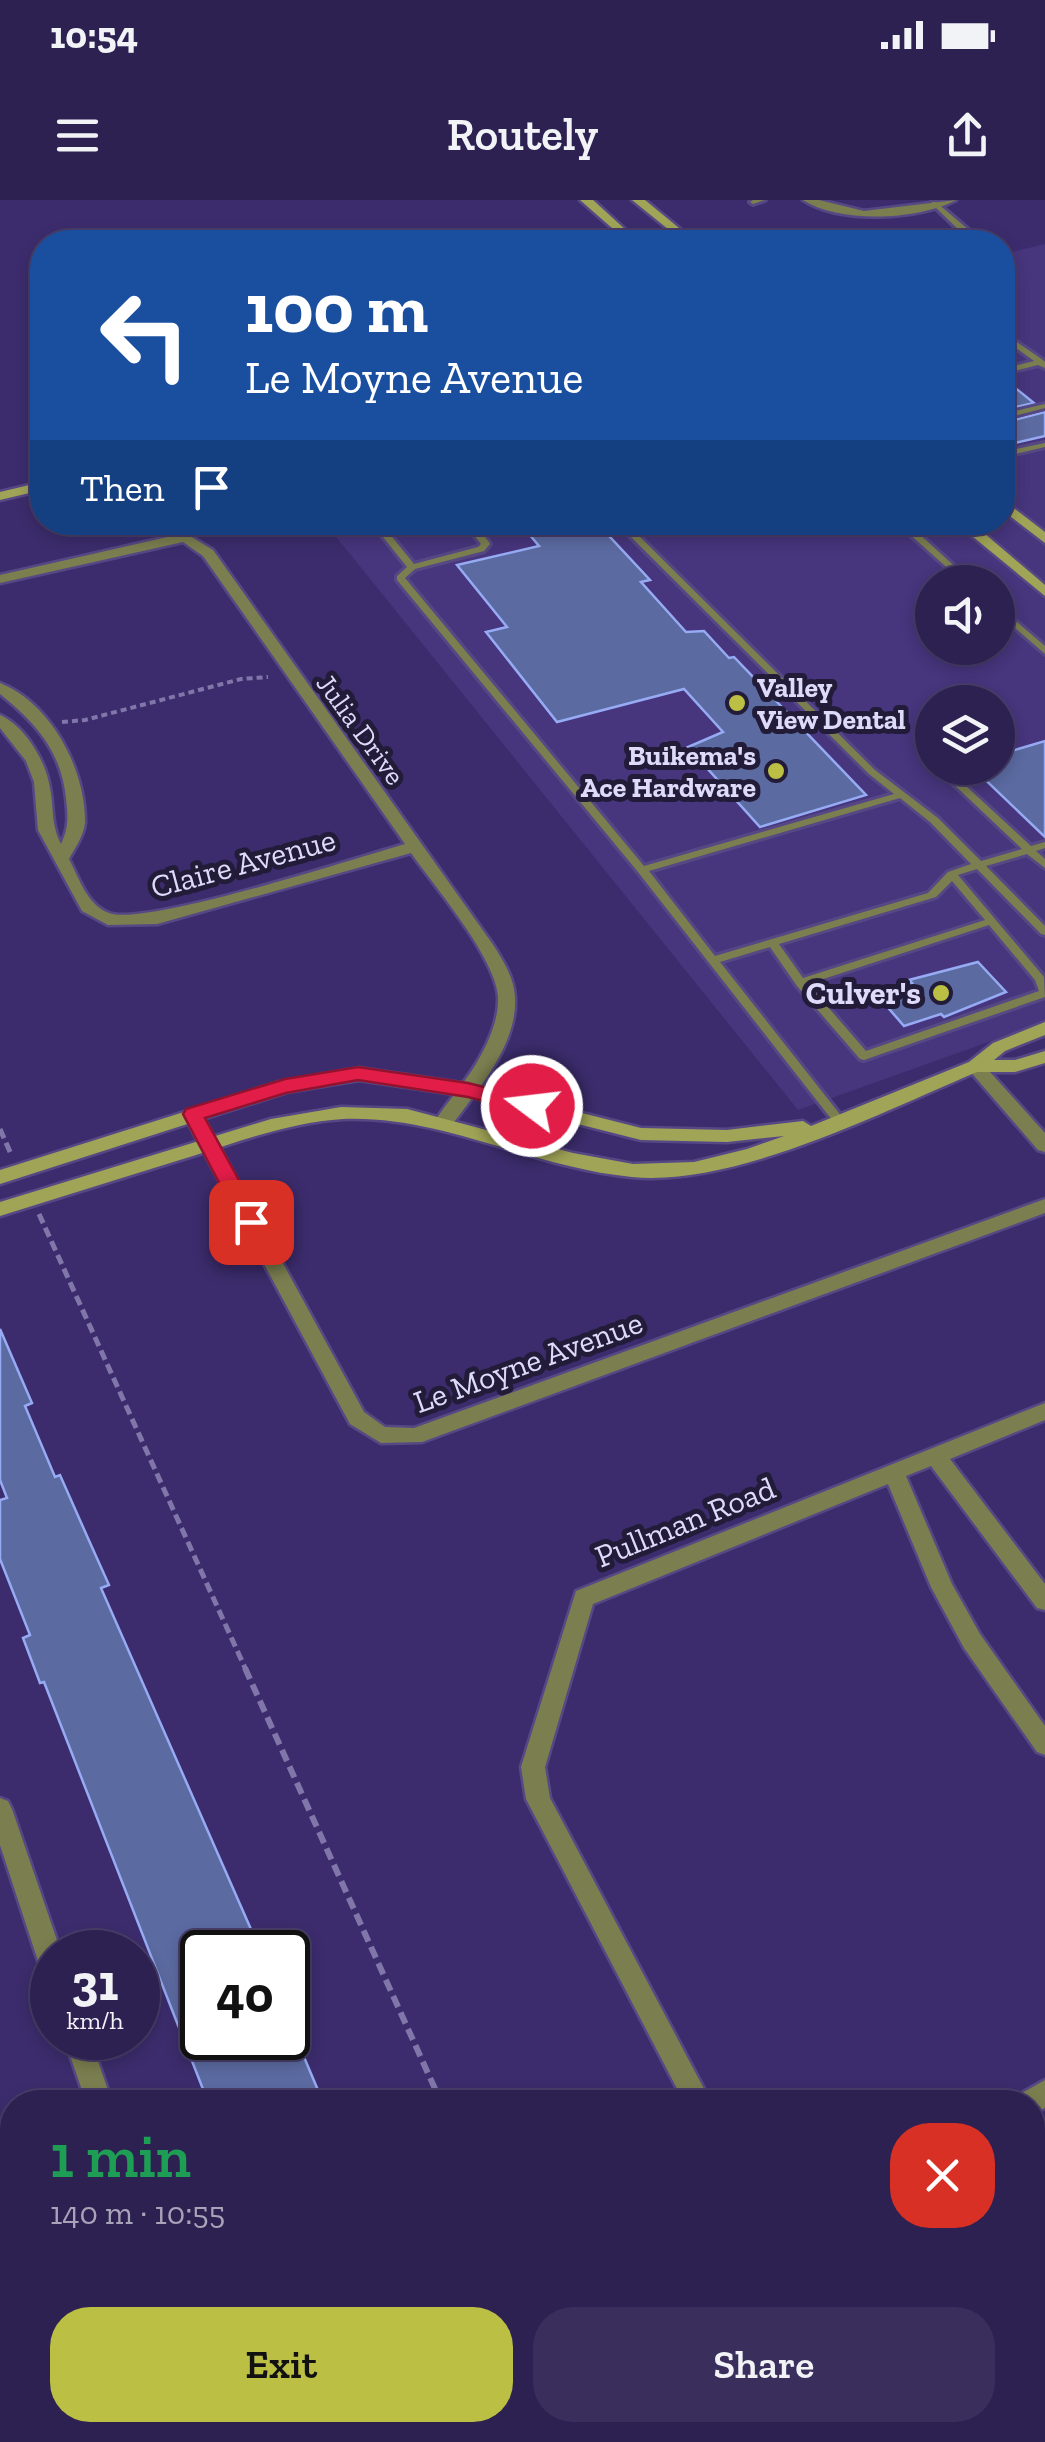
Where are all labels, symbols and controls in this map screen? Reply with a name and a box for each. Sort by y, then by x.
text: 10:54 [50,12,138,58]
icon: menu [50,108,105,163]
text: Routely [447,108,598,162]
icon: share [940,108,995,163]
text: 100 m [245,266,428,350]
icon: left [80,270,210,400]
text: Le Moyne Avenue [245,351,583,405]
icon: arrive [184,460,239,515]
text: Then [80,465,164,511]
map controls [915,565,1015,785]
button: sound [915,565,1015,665]
street label: Julia Drive [309,667,412,791]
place label: Valley View Dental [757,671,906,736]
button: layers [915,685,1015,785]
marker: Valley View Dental [726,692,748,714]
place label: Buikema's Ace Hardware [581,739,756,804]
marker: Buikema's Ace Hardware [765,760,787,782]
street label: Claire Avenue [146,820,340,906]
place label: Culver's [806,974,921,1012]
marker: Culver's [930,982,952,1004]
position arrow [480,1054,584,1158]
pin [209,1180,294,1265]
icon: arrive [224,1195,279,1250]
street label: Le Moyne Avenue [408,1303,648,1421]
street label: Pullman Road [589,1468,781,1575]
speed limit sign: 40 [180,1930,310,2060]
text: 31 [72,1953,118,2013]
text: km/h [66,2005,124,2035]
text: 1 min [50,2120,191,2192]
button: close [890,2123,995,2228]
text: 140 m · 10:55 [50,2194,225,2232]
button: Exit [50,2307,513,2422]
button: Share [533,2307,995,2422]

